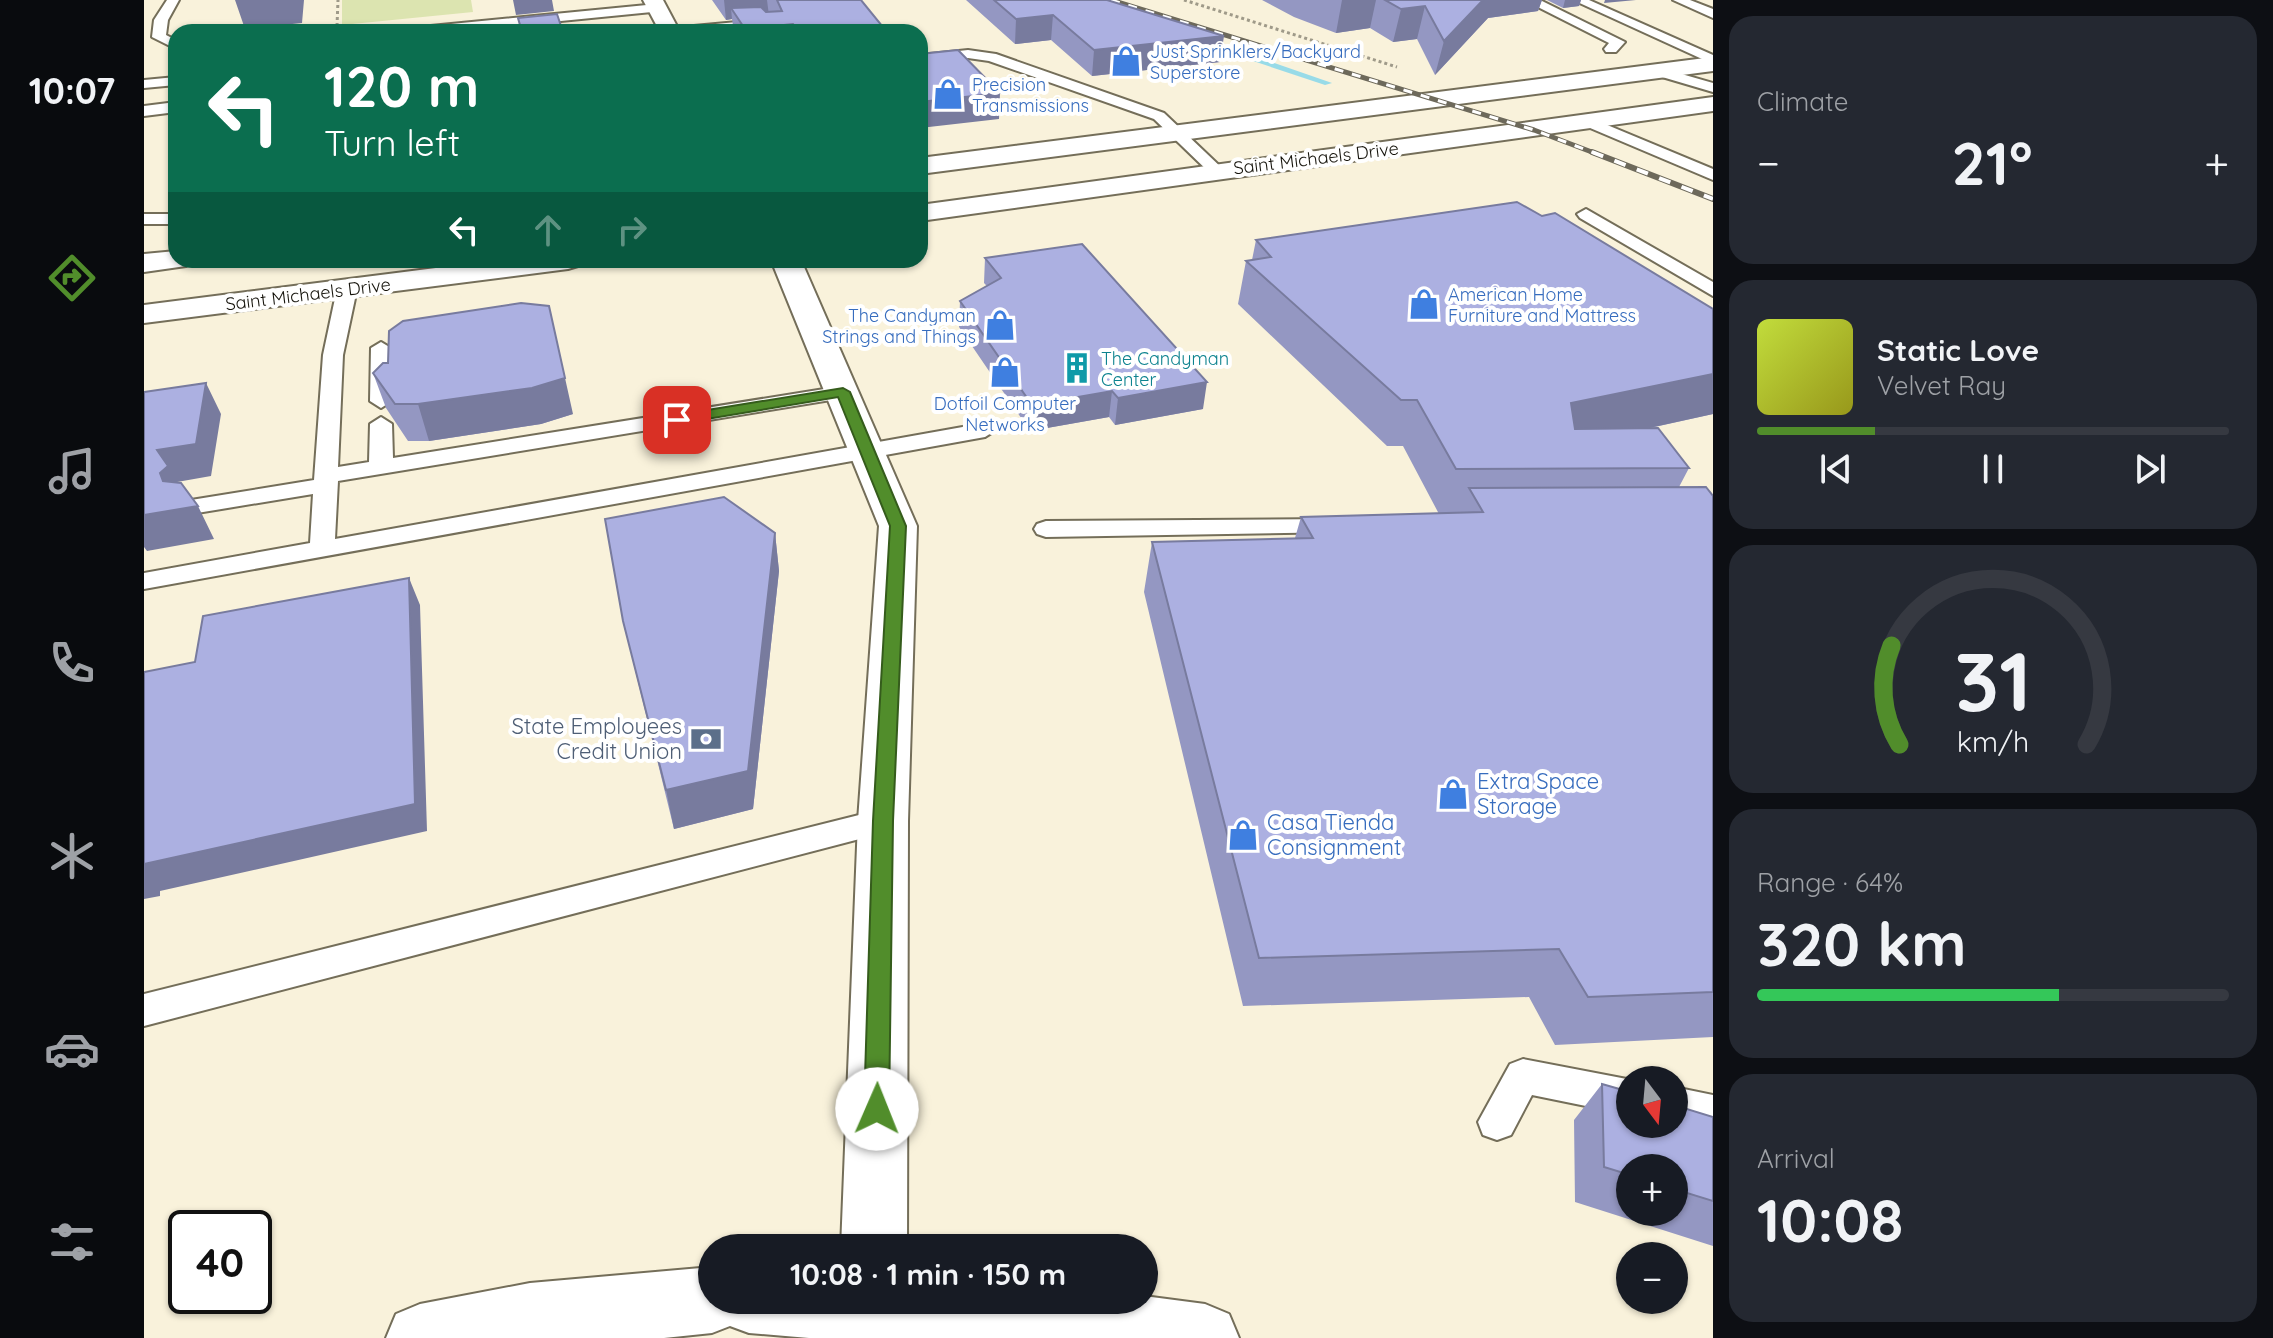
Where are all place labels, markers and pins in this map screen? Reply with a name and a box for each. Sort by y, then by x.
place label: Just Sprinklers/Backyard Superstore [1150,40,1361,84]
shop icon: Just Sprinklers/Backyard Superstore [1109,44,1143,78]
place label: Precision Transmissions [972,73,1089,117]
shop icon: Precision Transmissions [931,77,965,111]
place label: American Home Furniture and Mattress [1448,283,1636,327]
shop icon: American Home Furniture and Mattress [1407,287,1441,321]
place label: The Candyman Strings and Things [822,304,976,348]
shop icon: The Candyman Strings and Things [983,308,1017,342]
place label: The Candyman Center [1101,347,1229,391]
building icon: The Candyman Center [1060,351,1094,385]
shop icon: Dotfoil Computer Networks [988,355,1022,389]
pin [643,386,711,454]
place label: Dotfoil Computer Networks [934,392,1076,436]
place label: State Employees Credit Union [511,712,682,765]
bank icon: State Employees Credit Union [689,722,723,756]
place label: Extra Space Storage [1477,767,1599,820]
shop icon: Extra Space Storage [1436,777,1470,811]
place label: Casa Tienda Consignment [1267,808,1402,861]
shop icon: Casa Tienda Consignment [1226,818,1260,852]

